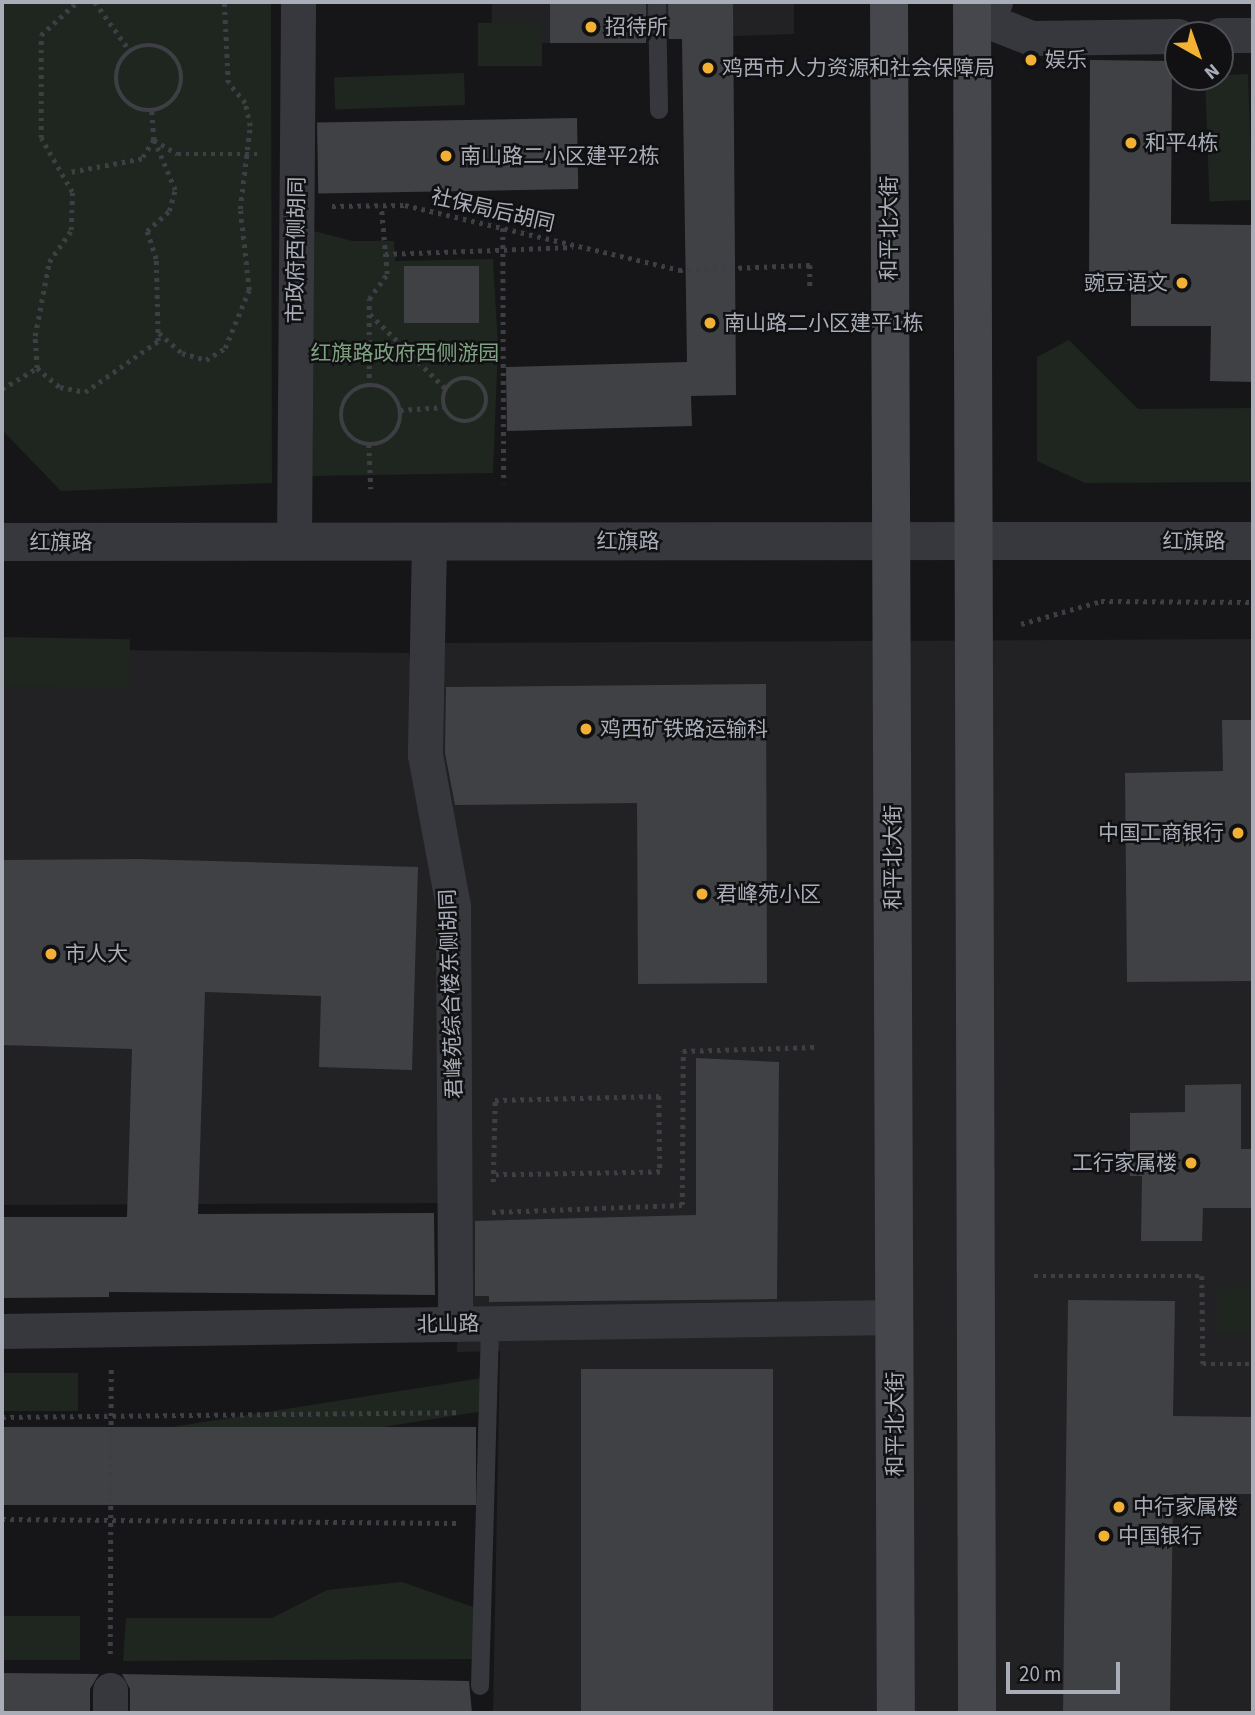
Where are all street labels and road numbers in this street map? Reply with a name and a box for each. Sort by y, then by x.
street label: 市政府西侧胡同 [282,176,310,324]
street label: 和平北大街 [876,176,902,280]
street label: 社保局后胡同 [429,184,557,236]
street label: 红旗路 [597,528,659,554]
street label: 红旗路 [1163,528,1225,554]
street label: 红旗路 [30,529,92,555]
street label: 和平北大街 [880,805,906,909]
street label: 君峰苑综合楼东侧胡同 [435,889,467,1099]
street label: 北山路 [416,1311,480,1337]
street label: 和平北大街 [882,1372,908,1476]

